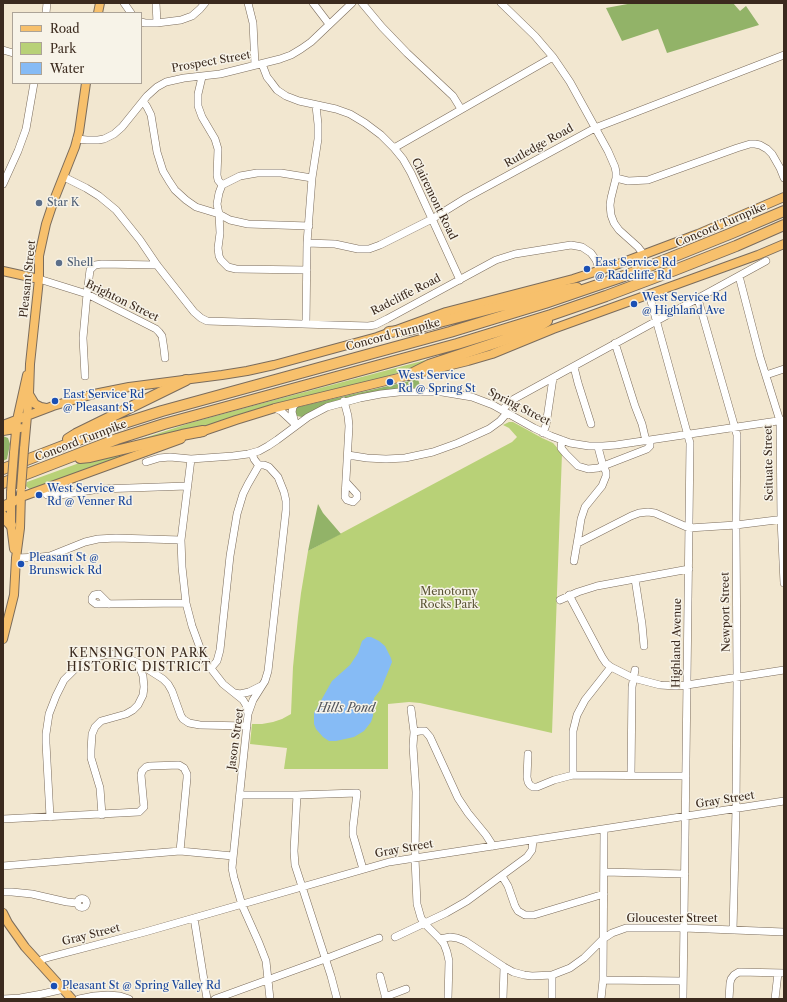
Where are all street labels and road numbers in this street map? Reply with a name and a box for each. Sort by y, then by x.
street label: Prospect Street [170,49,252,75]
street label: Rutledge Road [502,122,576,170]
street label: Clairemont Road [408,156,460,242]
street label: Concord Turnpike [674,200,768,250]
street label: Pleasant Street [17,240,39,318]
street label: Radcliffe Road [369,272,443,318]
street label: Brighton Street [83,278,161,324]
street label: Concord Turnpike [344,316,442,354]
street label: Spring Street [486,386,552,428]
street label: Concord Turnpike [33,417,129,465]
street label: Scituate Street [762,425,776,501]
street label: Newport Street [719,572,733,652]
street label: Highland Avenue [670,598,684,688]
street label: Jason Street [225,707,247,771]
street label: Gray Street [695,789,755,811]
street label: Gray Street [374,837,434,861]
street label: Gloucester Street [626,912,718,926]
street label: Gray Street [61,921,121,949]

